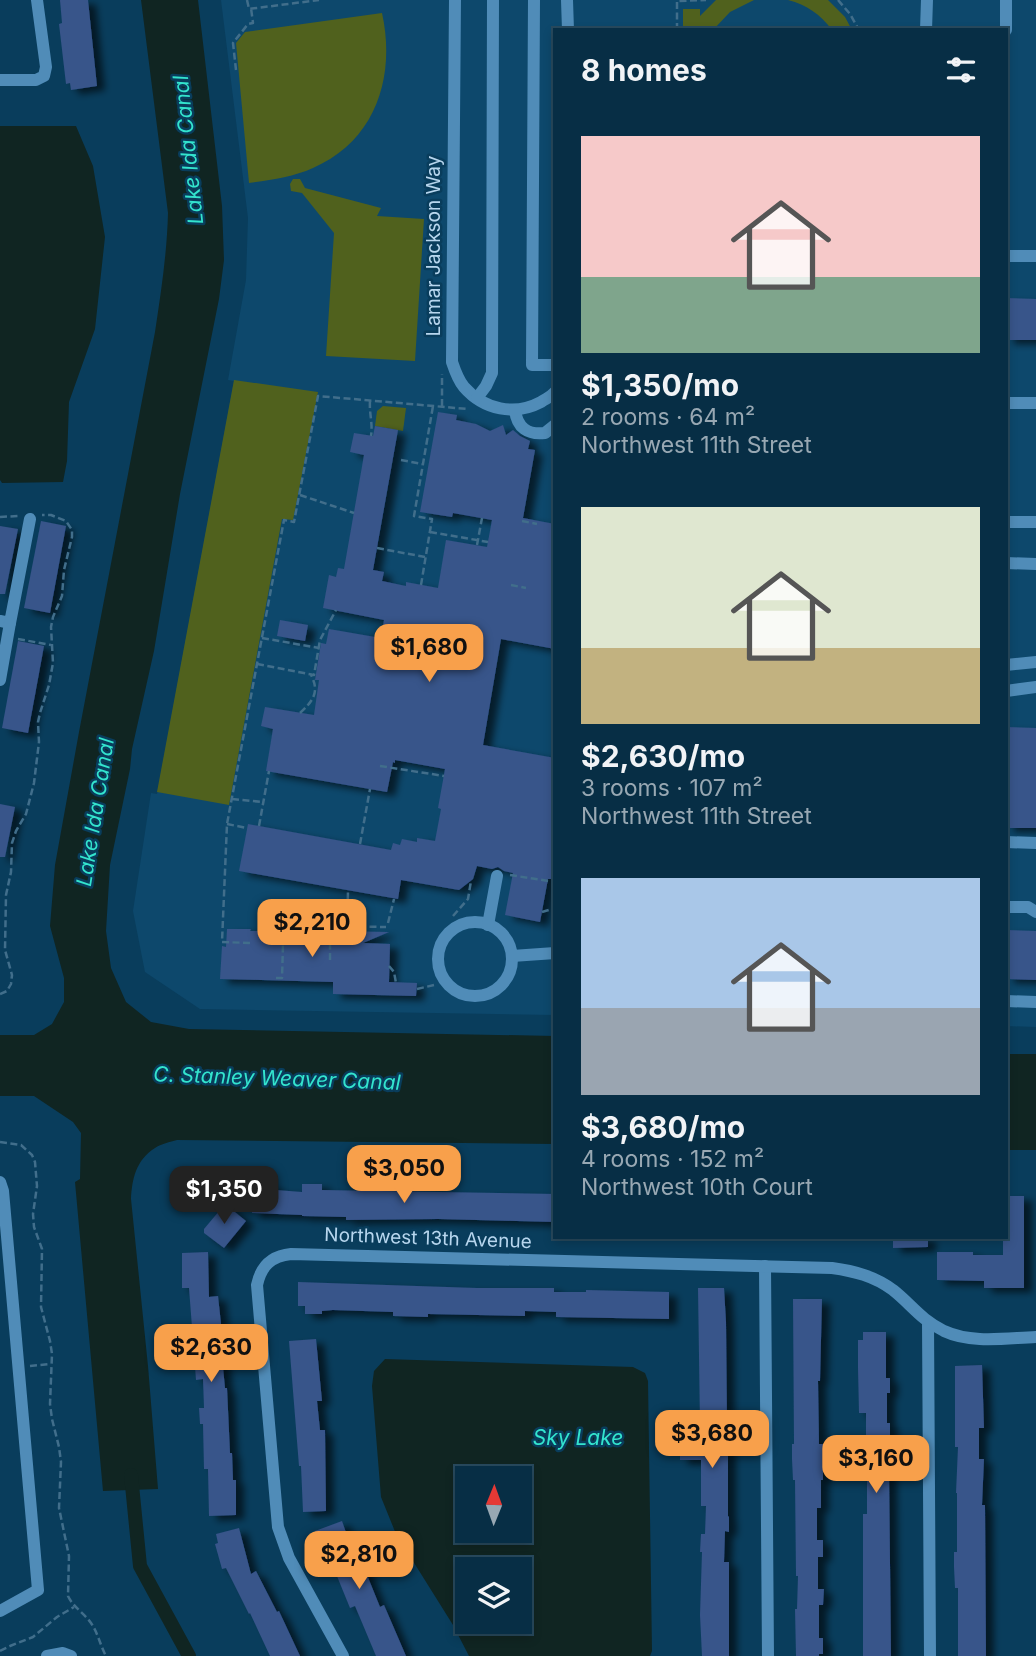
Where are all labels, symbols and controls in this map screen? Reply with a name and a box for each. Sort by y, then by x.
icon: filters [942,51,980,89]
text: 8 homes [581,52,707,88]
water label: Lake Ida Canal [168,73,208,226]
street label: Lamar Jackson Way [422,155,445,336]
icon: home [718,182,844,308]
text: $1,350/mo [581,367,739,403]
text: 2 rooms · 64 m² [581,403,755,431]
text: Northwest 11th Street [581,431,812,459]
icon: home [718,553,844,679]
pin: $1,680 [372,624,486,684]
text: $1,680 [390,633,468,661]
water label: Lake Ida Canal [71,735,119,888]
text: $2,630/mo [581,738,745,774]
text: 3 rooms · 107 m² [581,774,763,802]
text: Northwest 11th Street [581,802,812,830]
pin: $2,210 [255,900,369,959]
text: $2,210 [273,908,351,936]
icon: home [718,924,844,1050]
water label: C. Stanley Weaver Canal [153,1061,402,1095]
text: $3,680/mo [581,1109,745,1145]
text: 4 rooms · 152 m² [581,1145,764,1173]
pin: $3,050 [347,1146,461,1205]
text: $3,050 [363,1154,445,1182]
pin: $1,350 [167,1166,281,1226]
text: Northwest 10th Court [581,1173,813,1201]
text: $1,350 [185,1175,263,1203]
street label: Northwest 13th Avenue [324,1223,532,1253]
pin: $2,630 [154,1324,268,1384]
text: $2,630 [170,1333,252,1361]
pin: $3,680 [655,1410,769,1470]
text: $3,680 [671,1419,753,1447]
water label: Sky Lake [533,1425,623,1450]
pin: $3,160 [819,1436,933,1495]
text: $3,160 [838,1444,914,1472]
north arrow [455,1466,532,1544]
map controls [455,1466,532,1634]
pin: $2,810 [302,1532,416,1591]
text: $2,810 [321,1540,397,1568]
button: layers [455,1557,532,1634]

